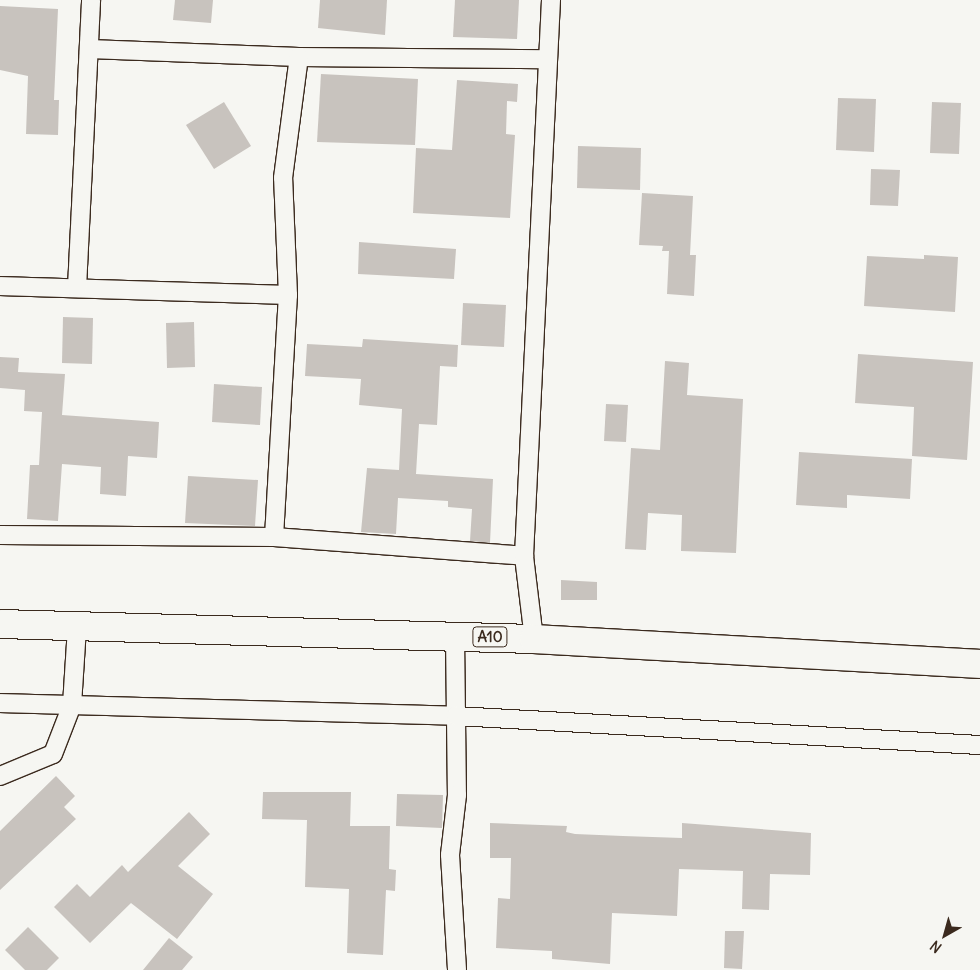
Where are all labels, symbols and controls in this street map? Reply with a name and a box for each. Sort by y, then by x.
road number: A10 [471,624,509,650]
north arrow [920,910,970,960]
text: N [926,937,945,957]

